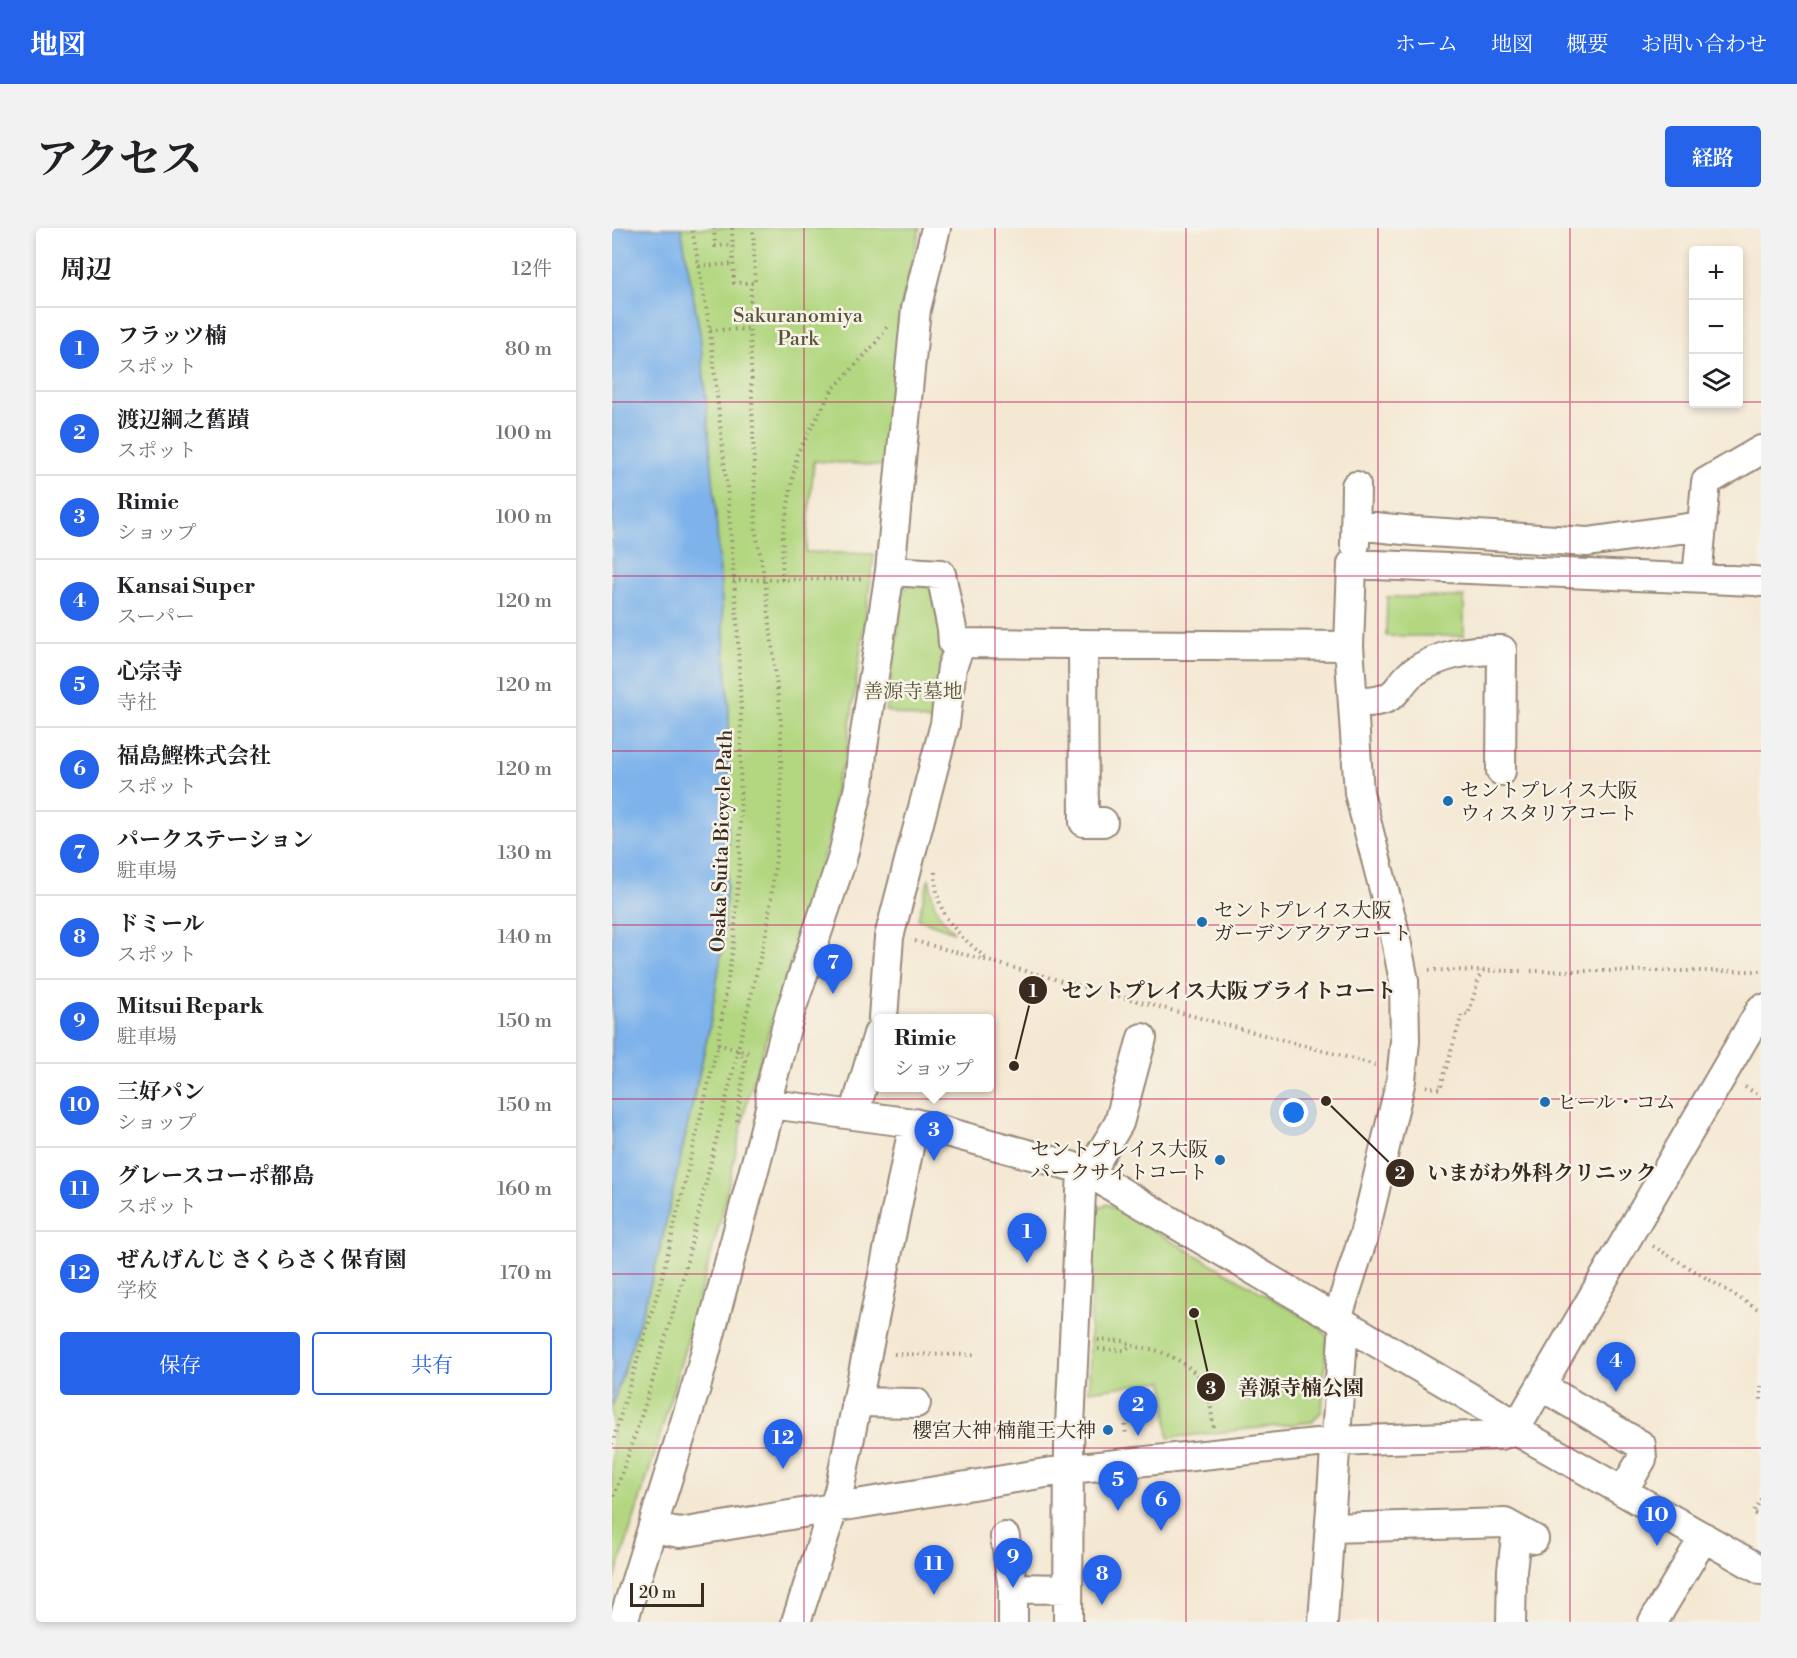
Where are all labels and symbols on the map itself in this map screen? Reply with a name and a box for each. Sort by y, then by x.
park label: Sakuranomiya Park [733,304,864,352]
park label: 善源寺墓地 [863,680,963,705]
street label: Osaka Suita Bicycle Path [706,729,739,953]
place label: セントプレイス大阪 ウィスタリアコート [1460,779,1638,827]
marker: セントプレイス大阪 ウィスタリアコート [1441,794,1455,808]
place label: セントプレイス大阪 ガーデンアクアコート [1214,899,1412,947]
marker: セントプレイス大阪 ガーデンアクアコート [1195,915,1209,929]
pin: 7 [814,944,852,994]
callout: セントプレイス大阪 ブライトコート [1018,971,1411,1010]
text: セントプレイス大阪 ブライトコート [1061,979,1397,1005]
text: 1 [1029,980,1038,1003]
place label: ヒール・コム [1557,1091,1676,1116]
marker: ヒール・コム [1538,1095,1552,1109]
your location [1279,1098,1308,1127]
pin: 3 [914,1112,954,1161]
place label: セントプレイス大阪 パークサイトコート [1030,1138,1208,1186]
marker: セントプレイス大阪 パークサイトコート [1213,1153,1227,1167]
callout: いまがわ外科クリニック [1385,1153,1670,1192]
text: いまがわ外科クリニック [1427,1161,1657,1187]
text: 2 [1394,1162,1406,1185]
pin: 1 [1008,1214,1046,1263]
pin: 4 [1596,1342,1636,1392]
callout: 善源寺楠公園 [1196,1368,1376,1407]
text: 善源寺楠公園 [1238,1376,1364,1402]
text: 3 [1206,1377,1217,1400]
pin: 2 [1118,1386,1158,1436]
place label: 櫻宮大神 楠龍王大神 [912,1419,1096,1444]
pin: 12 [764,1420,802,1469]
marker: 櫻宮大神 楠龍王大神 [1101,1423,1115,1437]
pin: 5 [1098,1462,1138,1511]
pin: 6 [1142,1482,1180,1531]
pin: 10 [1638,1496,1676,1546]
pin: 9 [994,1538,1032,1588]
pin: 11 [914,1546,954,1595]
pin: 8 [1082,1556,1122,1605]
scale bar [630,1580,704,1608]

